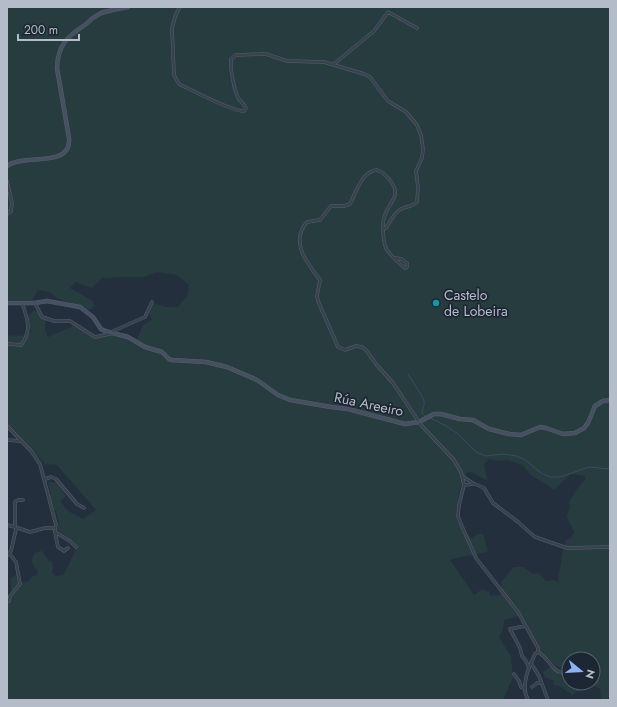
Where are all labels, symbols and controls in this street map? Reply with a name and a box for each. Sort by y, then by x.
scale bar [18,16,79,42]
text: 200 m [24,21,58,39]
place label: Castelo de Lobeira [444,285,508,321]
marker: Castelo de Lobeira [431,298,441,308]
street label: Rúa Areeiro [333,387,406,421]
north arrow [561,651,601,691]
text: N [582,667,599,681]

